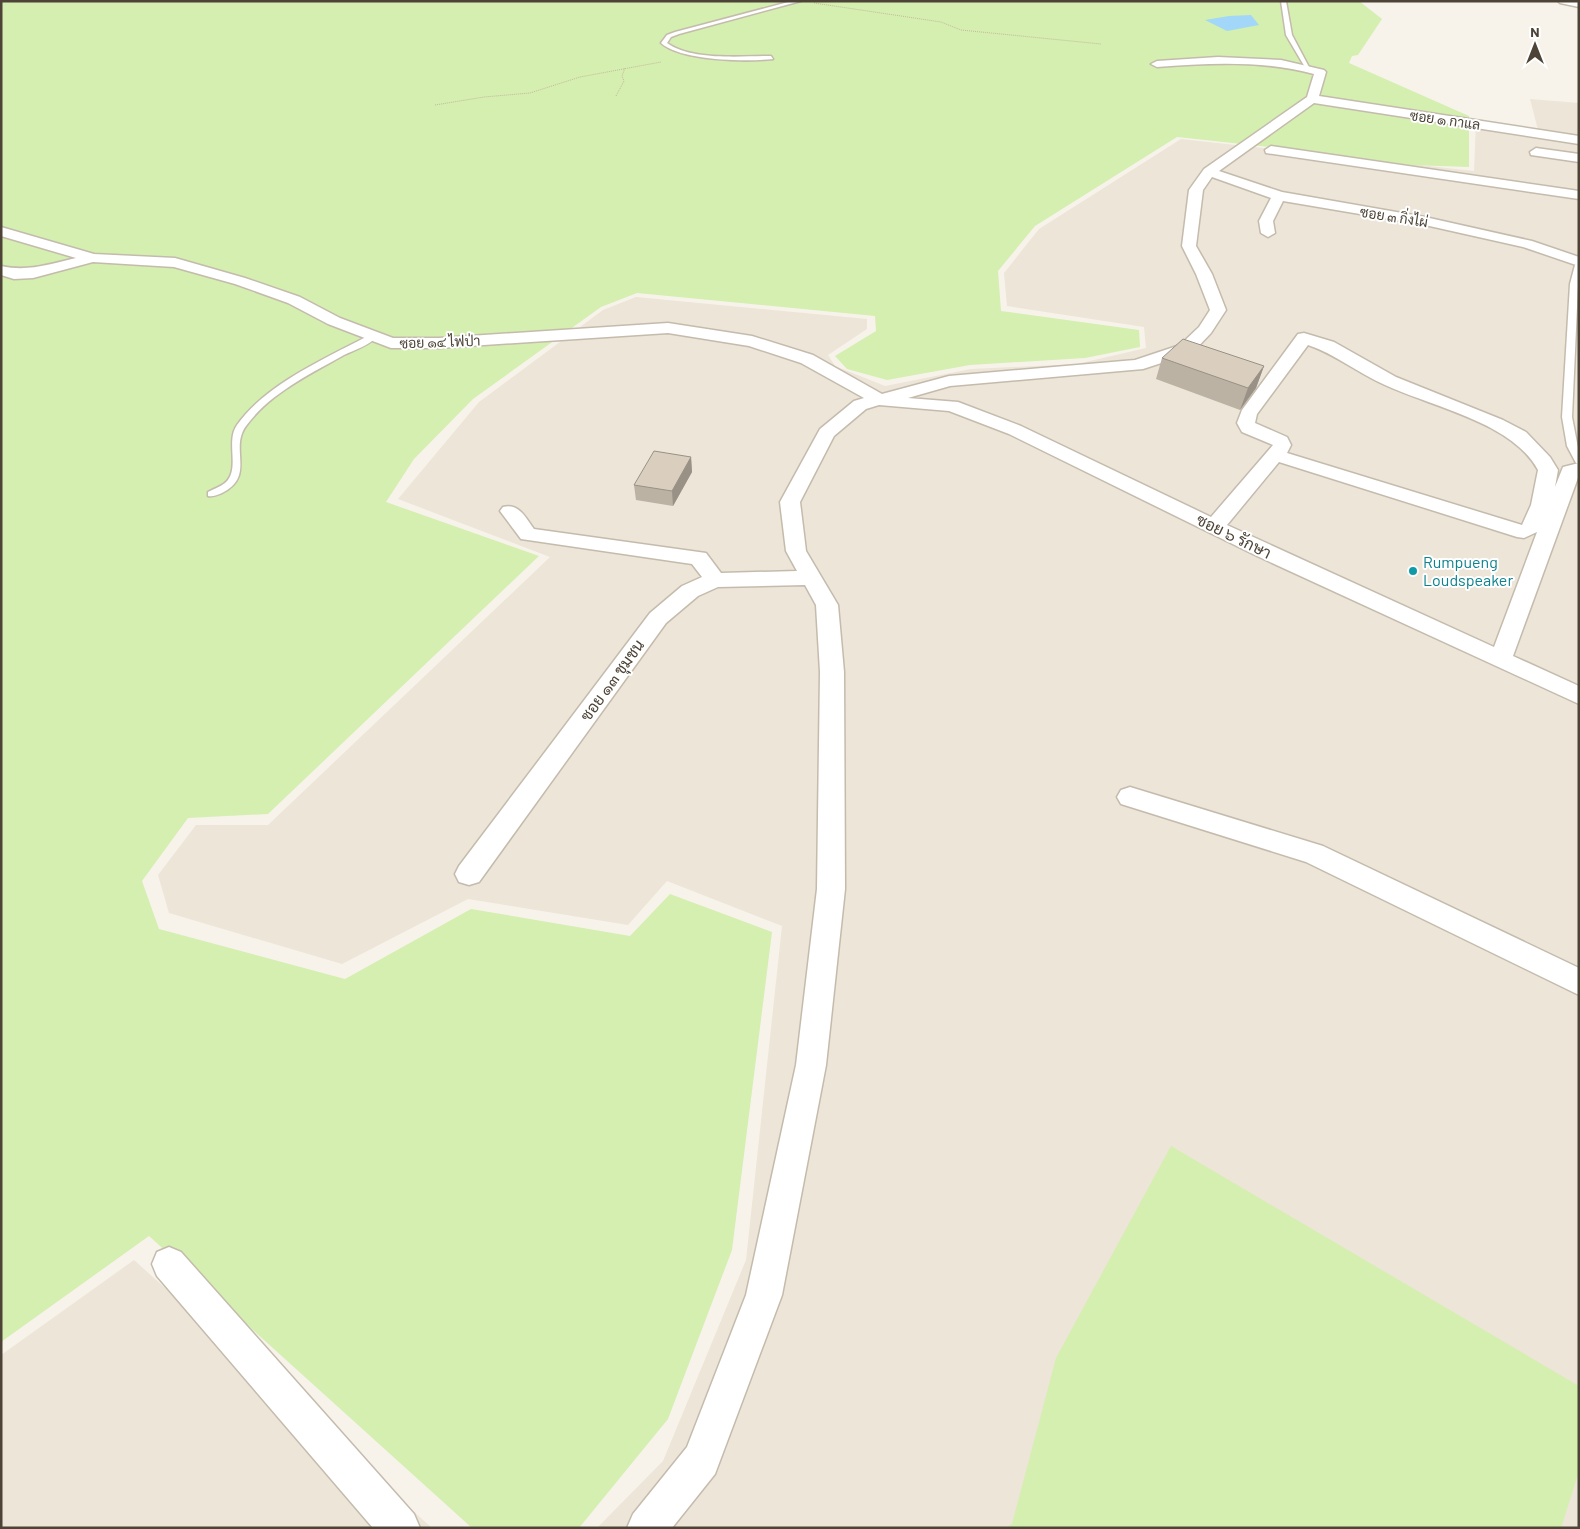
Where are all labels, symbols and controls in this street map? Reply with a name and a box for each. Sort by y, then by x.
north arrow [1510,20,1560,70]
text: N [1530,23,1540,40]
street label: ซอย ๑ กาแล [1409,106,1481,133]
street label: ซอย ๓ กิ่งไผ่ [1359,200,1430,230]
street label: ซอย ๑๔ ไฟป่า [399,332,481,351]
street label: ซอย ๖ รักษา [1194,509,1275,562]
place label: Rumpueng Loudspeaker [1423,552,1513,589]
marker: Rumpueng Loudspeaker [1407,565,1419,577]
street label: ซอย ๑๓ ชุมชน [576,635,650,726]

